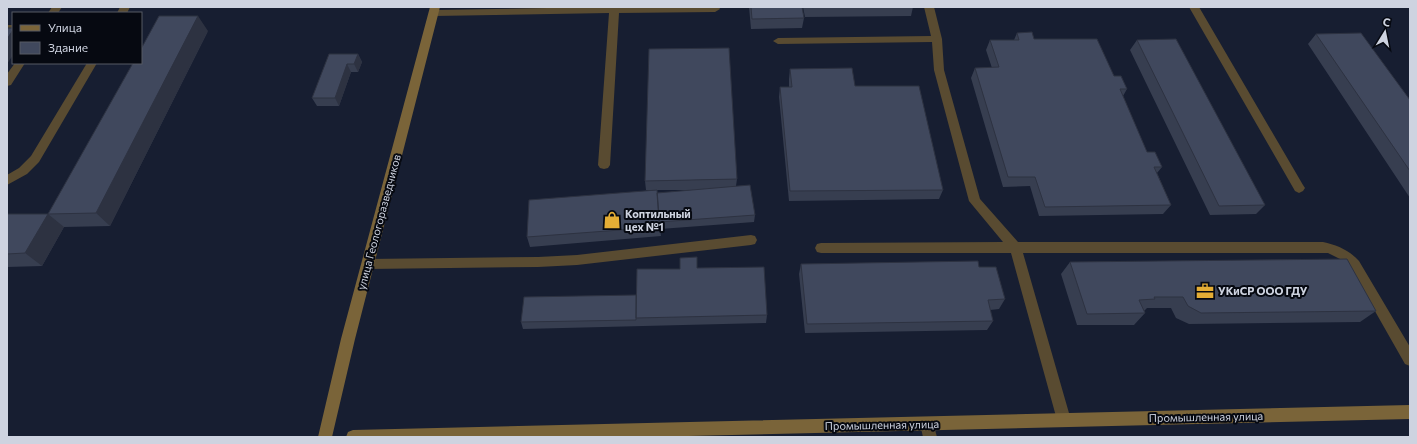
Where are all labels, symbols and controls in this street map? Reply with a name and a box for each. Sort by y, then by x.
legend [12,12,142,64]
north arrow [1365,12,1405,52]
text: С [1382,15,1392,29]
text: Улица [48,20,82,34]
text: Здание [48,40,88,54]
street label: улица Геологоразведчиков [354,153,403,291]
place label: Коптильный цех №1 [625,207,691,233]
shop icon: Коптильный цех №1 [602,210,622,230]
office icon: УКиСР ООО ГДУ [1195,281,1215,301]
place label: УКиСР ООО ГДУ [1218,284,1308,297]
street label: Промышленная улица [1149,409,1263,424]
street label: Промышленная улица [825,417,939,432]

